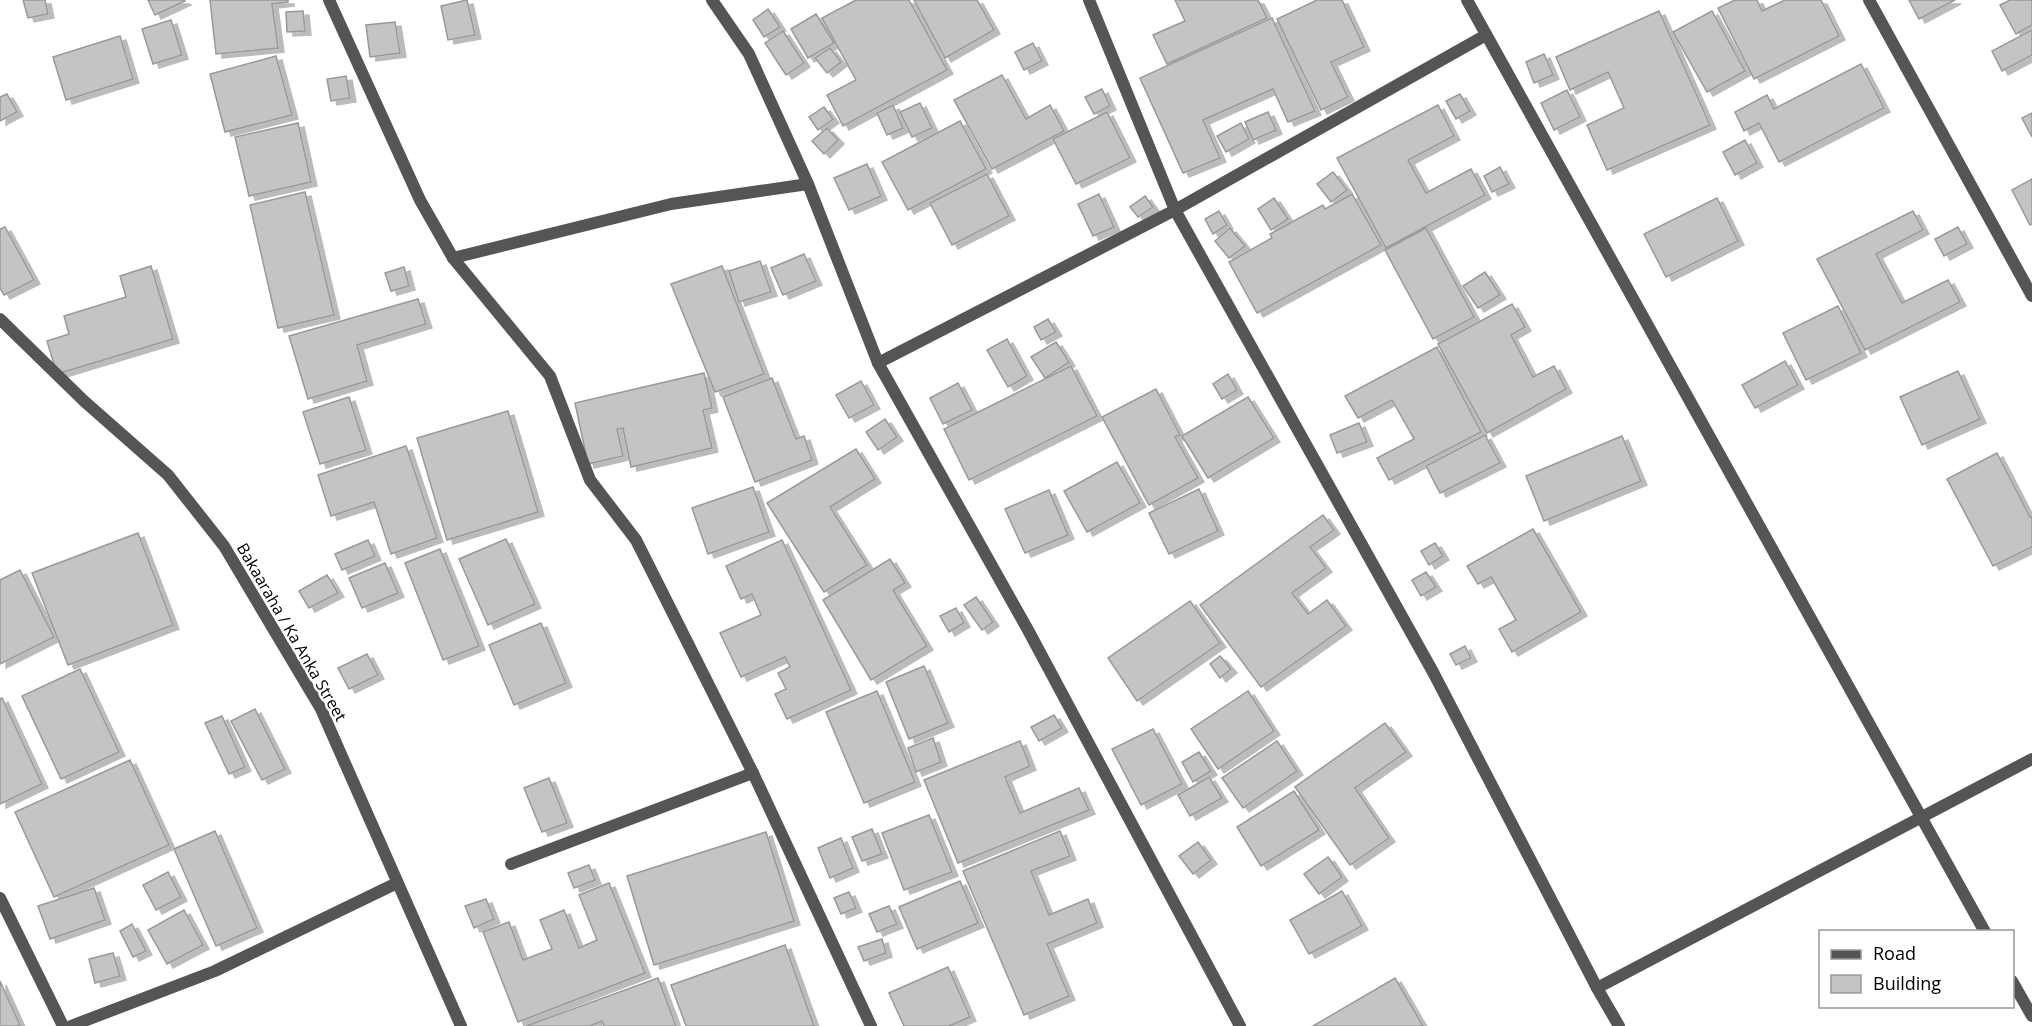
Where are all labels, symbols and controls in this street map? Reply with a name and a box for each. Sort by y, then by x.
street label: Bakaaraha / Ka Anka Street [232,539,352,726]
legend [1819,930,2014,1008]
text: Road [1873,941,1916,965]
text: Building [1873,971,1941,995]

